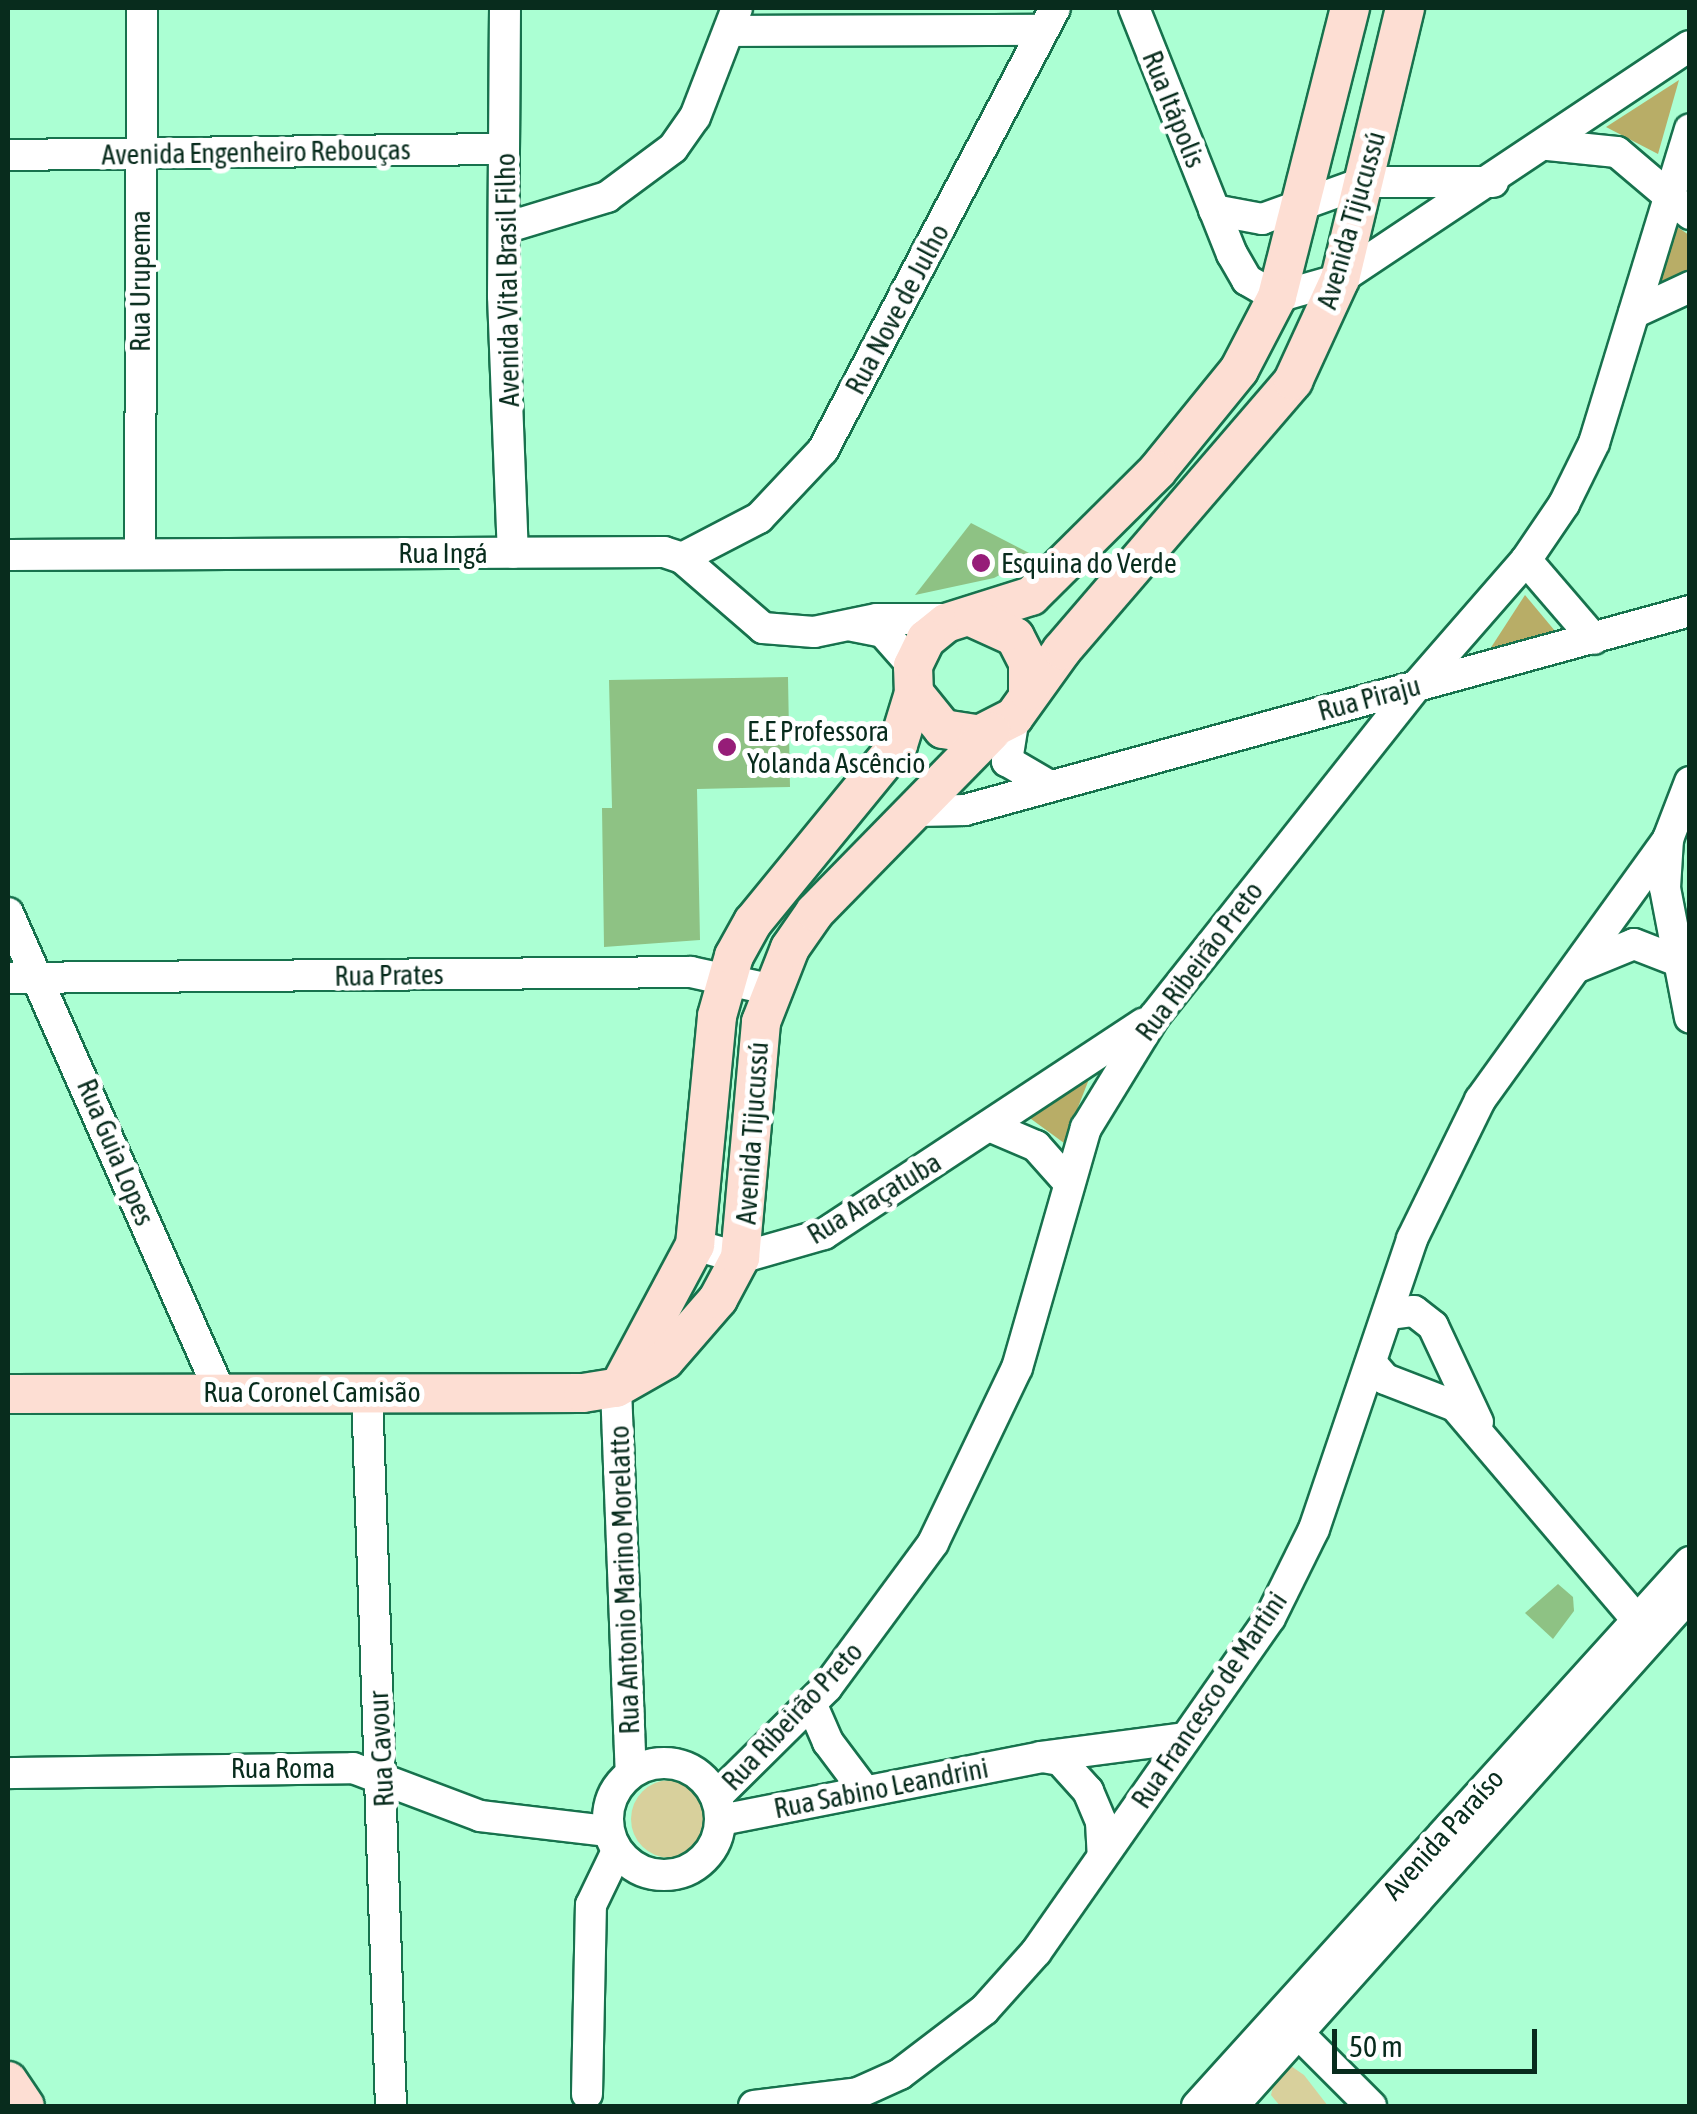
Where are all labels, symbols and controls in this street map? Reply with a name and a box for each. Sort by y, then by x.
street label: Rua Itápolis [1135,46,1213,172]
street label: Avenida Tijucussú [1310,127,1392,313]
street label: Avenida Engenheiro Rebouças [101,133,411,171]
street label: Avenida Vital Brasil Filho [488,153,526,407]
street label: Rua Urupema [123,210,157,352]
street label: Rua Nove de Julho [838,218,956,400]
street label: Rua Ingá [398,536,488,570]
place label: Esquina do Verde [1001,546,1177,580]
marker: Esquina do Verde [970,552,992,574]
street label: Rua Piraju [1314,668,1424,728]
place label: E.E Professora Yolanda Ascêncio [747,714,925,780]
marker: E.E Professora Yolanda Ascêncio [716,736,738,758]
street label: Rua Ribeirão Preto [1128,875,1270,1047]
street label: Rua Prates [334,957,444,993]
street label: Avenida Tijucussú [729,1040,775,1226]
street label: Rua Guia Lopes [70,1074,162,1230]
street label: Rua Araçatuba [801,1145,947,1251]
street label: Rua Coronel Camisão [203,1375,421,1409]
street label: Rua Antonio Marino Morelatto [602,1425,646,1735]
street label: Rua Francesco de Martini [1124,1585,1294,1815]
street label: Rua Ribeirão Preto [715,1635,869,1797]
street label: Rua Cavour [361,1690,401,1808]
street label: Rua Roma [231,1751,335,1785]
street label: Rua Sabino Leandrini [771,1751,991,1825]
street label: Avenida Paraíso [1376,1762,1510,1906]
scale bar [1337,2009,1542,2071]
text: 50 m [1349,2029,1403,2063]

